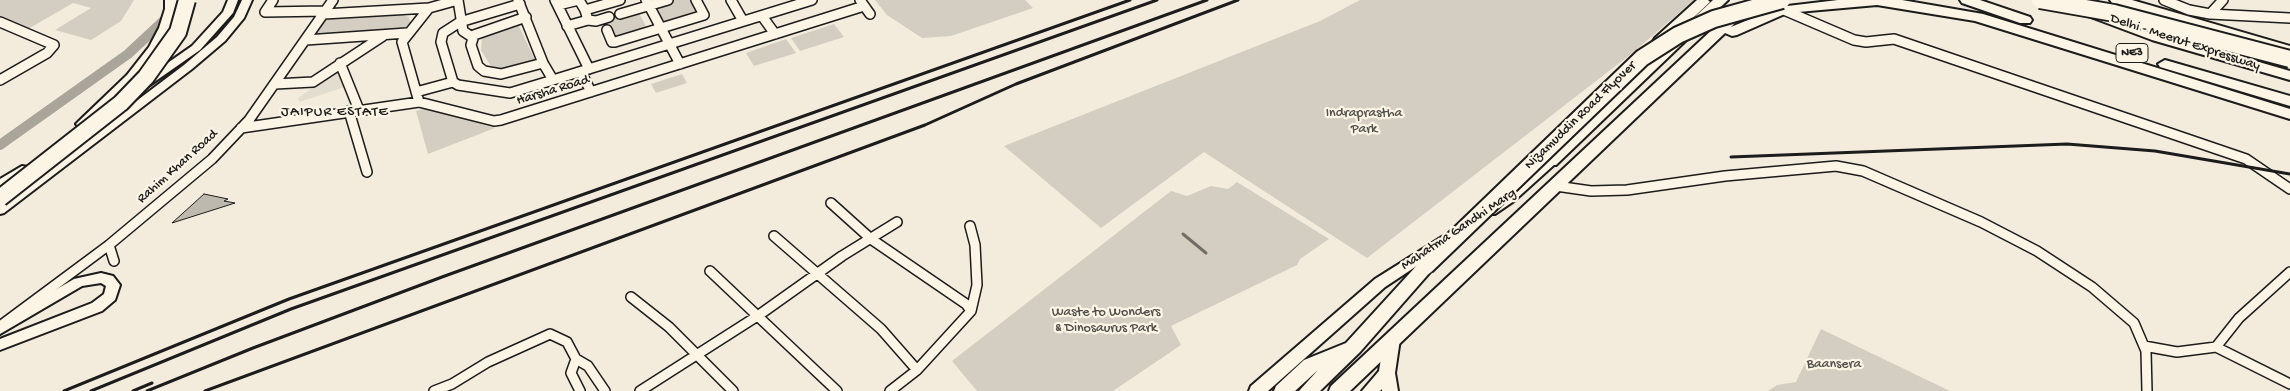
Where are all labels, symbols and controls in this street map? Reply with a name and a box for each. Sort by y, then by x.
street label: Delhi - Meerut Expressway [2108,11,2262,75]
road number: NE3 [2116,44,2148,62]
street label: Nizamuddin Road Flyover [1522,58,1640,174]
street label: Harsha Road [515,72,591,110]
district label: JAIPUR ESTATE [279,104,391,122]
park label: Indraprastha Park [1326,106,1402,138]
street label: Rahim Khan Road [134,126,222,208]
street label: Mahatma Gandhi Marg [1398,185,1520,275]
park label: Waste to Wonders & Dinosaurus Park [1052,305,1160,338]
park label: Baansera [1807,357,1861,373]

